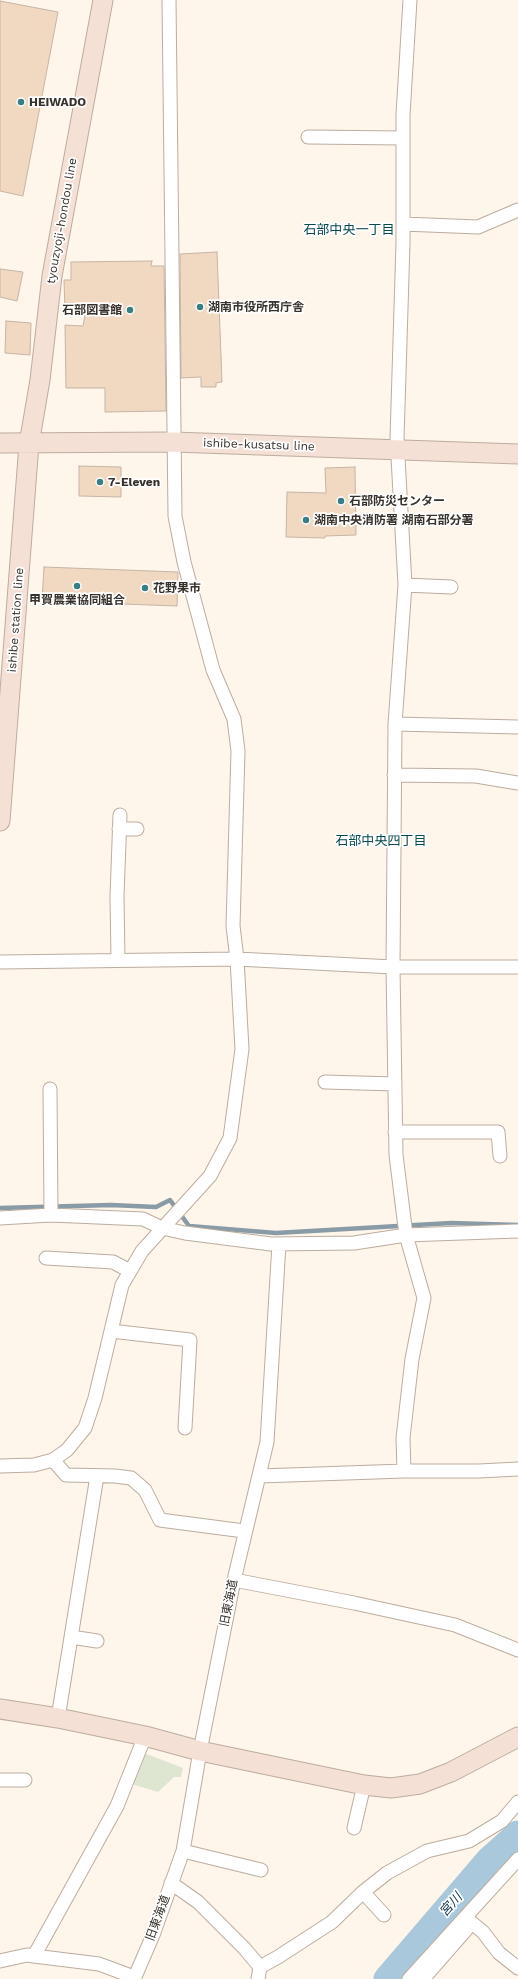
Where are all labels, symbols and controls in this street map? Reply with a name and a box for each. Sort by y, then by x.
place label: HEIWADO [29,95,86,109]
marker: HEIWADO [16,97,26,107]
street label: tyouzyoji-hondou line [44,157,80,285]
district label: 石部中央一丁目 [304,222,394,238]
place label: 湖南市役所西庁舎 [208,300,304,314]
marker: 湖南市役所西庁舎 [195,302,205,312]
place label: 石部図書館 [62,303,122,317]
marker: 石部図書館 [125,305,135,315]
street label: ishibe-kusatsu line [203,436,315,454]
place label: 7-Eleven [108,475,160,489]
marker: 7-Eleven [95,477,105,487]
place label: 石部防災センター [349,494,445,508]
marker: 石部防災センター [336,496,346,506]
place label: 湖南中央消防署 湖南石部分署 [314,513,473,527]
marker: 湖南中央消防署 湖南石部分署 [301,515,311,525]
street label: ishibe station line [5,567,27,673]
marker: 甲賀農業協同組合 [72,581,82,591]
place label: 花野果市 [153,581,201,595]
marker: 花野果市 [140,583,150,593]
place label: 甲賀農業協同組合 [29,593,125,607]
district label: 石部中央四丁目 [336,833,426,849]
street label: 旧東海道 [217,1578,241,1628]
water label: 宮川 [437,1890,465,1920]
street label: 旧東海道 [143,1893,173,1943]

